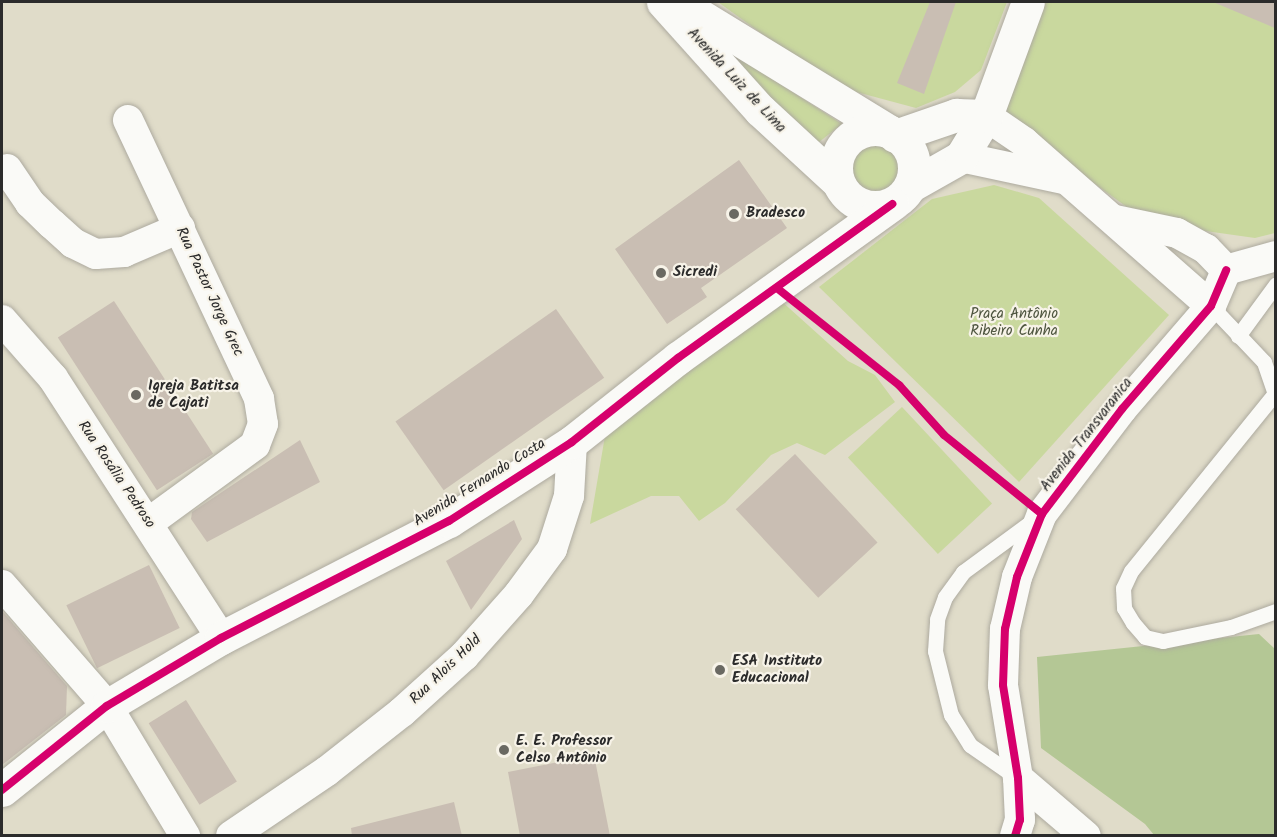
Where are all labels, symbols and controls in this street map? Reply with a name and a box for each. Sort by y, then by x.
street label: Avenida Luiz de Lima [683,25,789,137]
place label: Bradesco [746,205,805,223]
marker: Bradesco [727,207,741,221]
street label: Rua Pastor Jorge Grec [171,225,247,359]
place label: Sicredi [673,264,717,282]
marker: Sicredi [654,266,668,280]
park label: Praça Antônio Ribeiro Cunha [970,305,1058,340]
street label: Avenida Transvaranica [1037,375,1137,495]
place label: Igreja Batitsa de Cajati [148,377,239,412]
marker: Igreja Batitsa de Cajati [129,388,143,402]
street label: Rua Rosália Pedroso [73,418,159,532]
street label: Avenida Fernando Costa [411,435,549,531]
street label: Rua Alois Hold [406,631,486,709]
place label: ESA Instituto Educacional [732,652,822,687]
marker: ESA Instituto Educacional [713,663,727,677]
place label: E. E. Professor Celso Antônio [516,732,612,767]
marker: E. E. Professor Celso Antônio [497,743,511,757]

